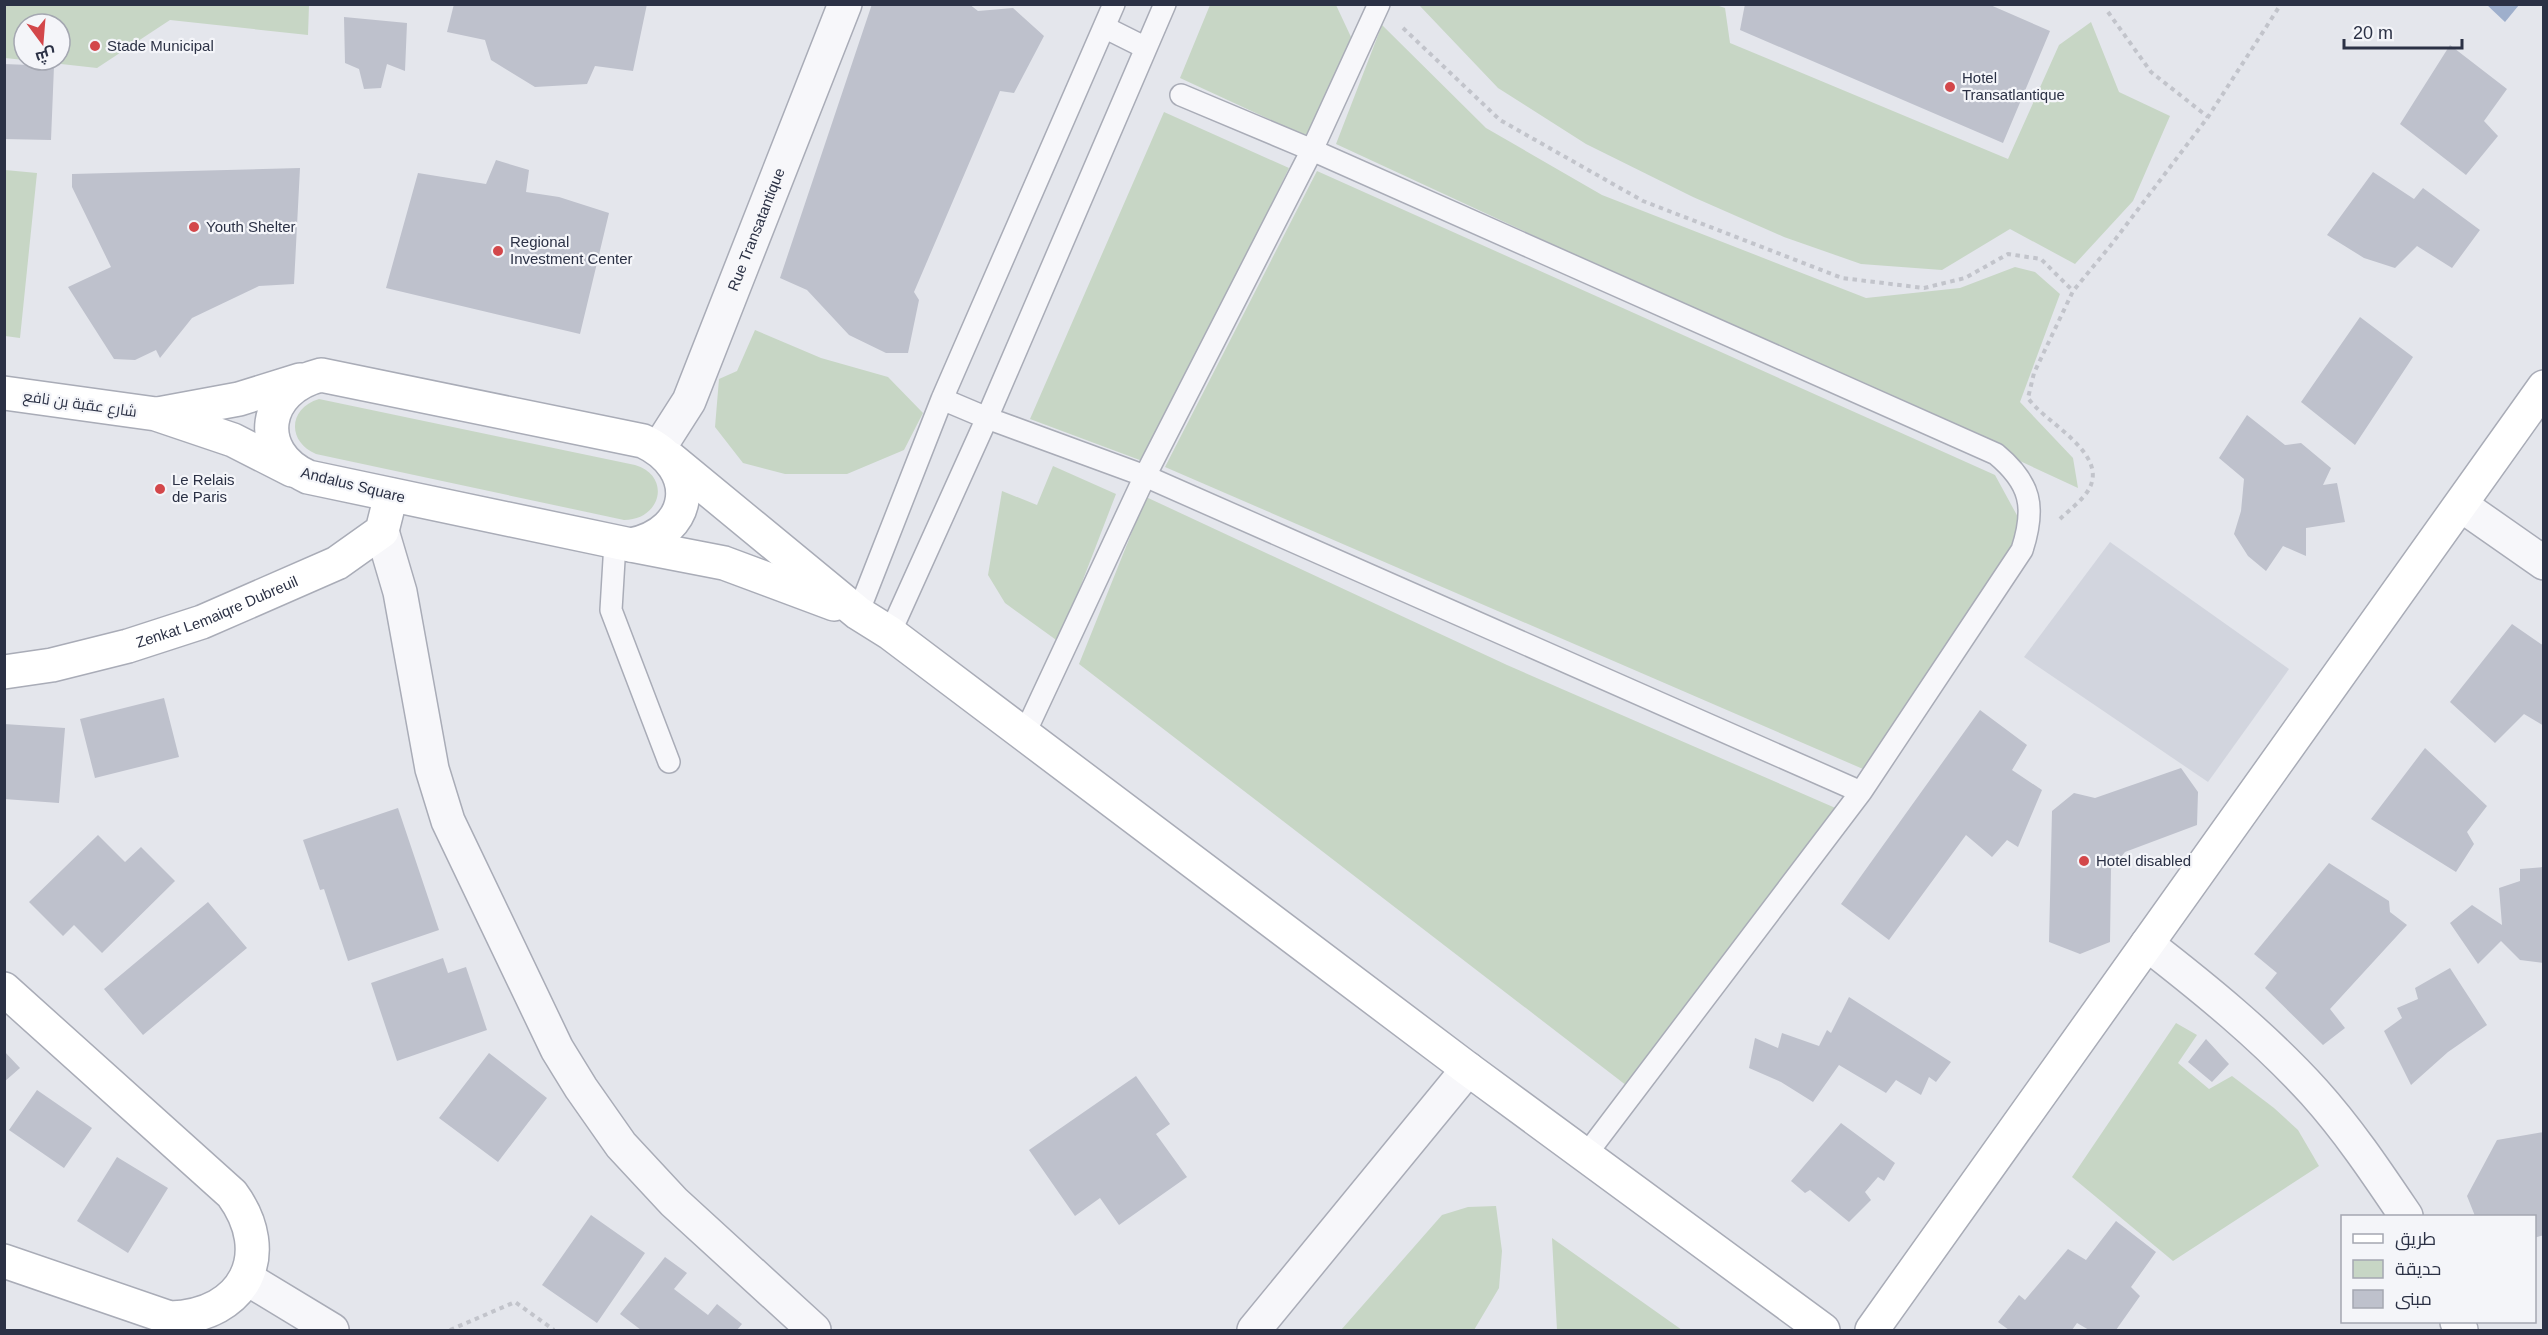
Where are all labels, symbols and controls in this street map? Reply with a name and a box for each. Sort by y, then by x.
north arrow [12,12,72,72]
scale bar [2344,12,2462,50]
text: 20 m [2353,23,2393,43]
place label: Stade Municipal [107,37,214,54]
marker: Stade Municipal [88,39,102,53]
text: ش [34,44,58,67]
place label: Hotel Transatlantique [1962,69,2065,103]
marker: Hotel Transatlantique [1943,80,1957,94]
street label: Rue Transatantique [724,165,788,293]
place label: Youth Shelter [206,218,296,235]
marker: Youth Shelter [187,220,201,234]
place label: Regional Investment Center [510,233,633,267]
marker: Regional Investment Center [491,244,505,258]
street label: شارع عقبة بن نافع [22,387,138,423]
street label: Andalus Square [299,463,407,506]
place label: Le Relais de Paris [172,471,235,505]
marker: Le Relais de Paris [153,482,167,496]
street label: Zenkat Lemaiqre Dubreuil [134,572,300,651]
place label: Hotel disabled [2096,852,2191,869]
marker: Hotel disabled [2077,854,2091,868]
legend [2341,1215,2536,1323]
text: طريق [2395,1229,2436,1251]
text: حديقة [2395,1259,2441,1279]
text: مبنى [2395,1289,2432,1310]

